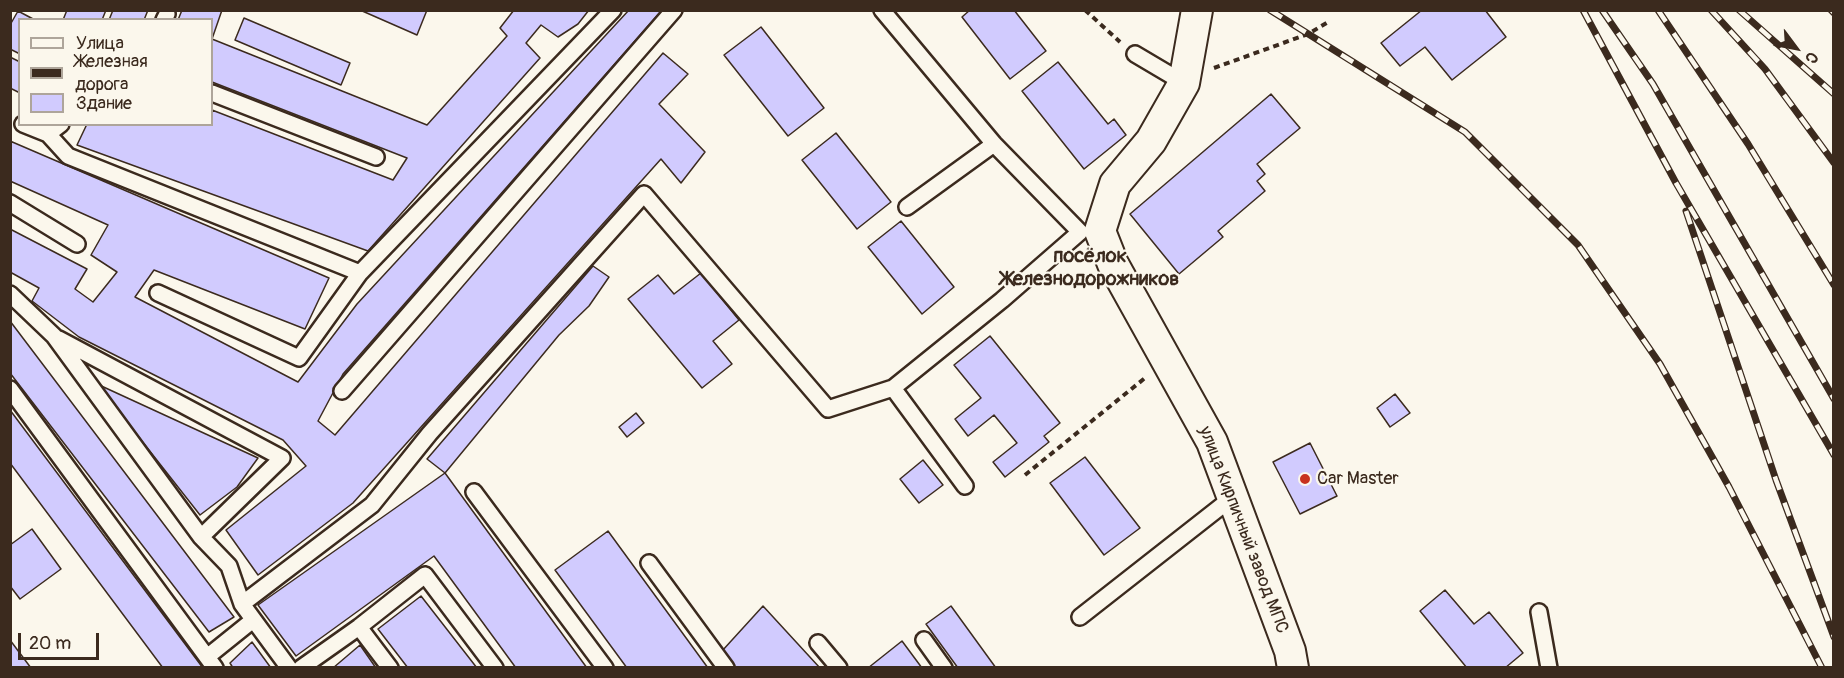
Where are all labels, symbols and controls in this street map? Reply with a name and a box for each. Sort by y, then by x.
legend [18,18,213,126]
north arrow [1766,18,1826,78]
text: Улица [76,32,124,55]
text: С [1800,48,1822,67]
text: Железная дорога [75,50,148,96]
text: Здание [76,92,132,115]
district label: посёлок Железнодорожников [1001,245,1179,292]
street label: улица Кирпичный завод МПС [1193,423,1293,637]
place label: Car Master [1317,468,1399,490]
marker: Car Master [1298,472,1312,486]
scale bar [21,621,102,659]
text: 20 m [29,632,71,655]

